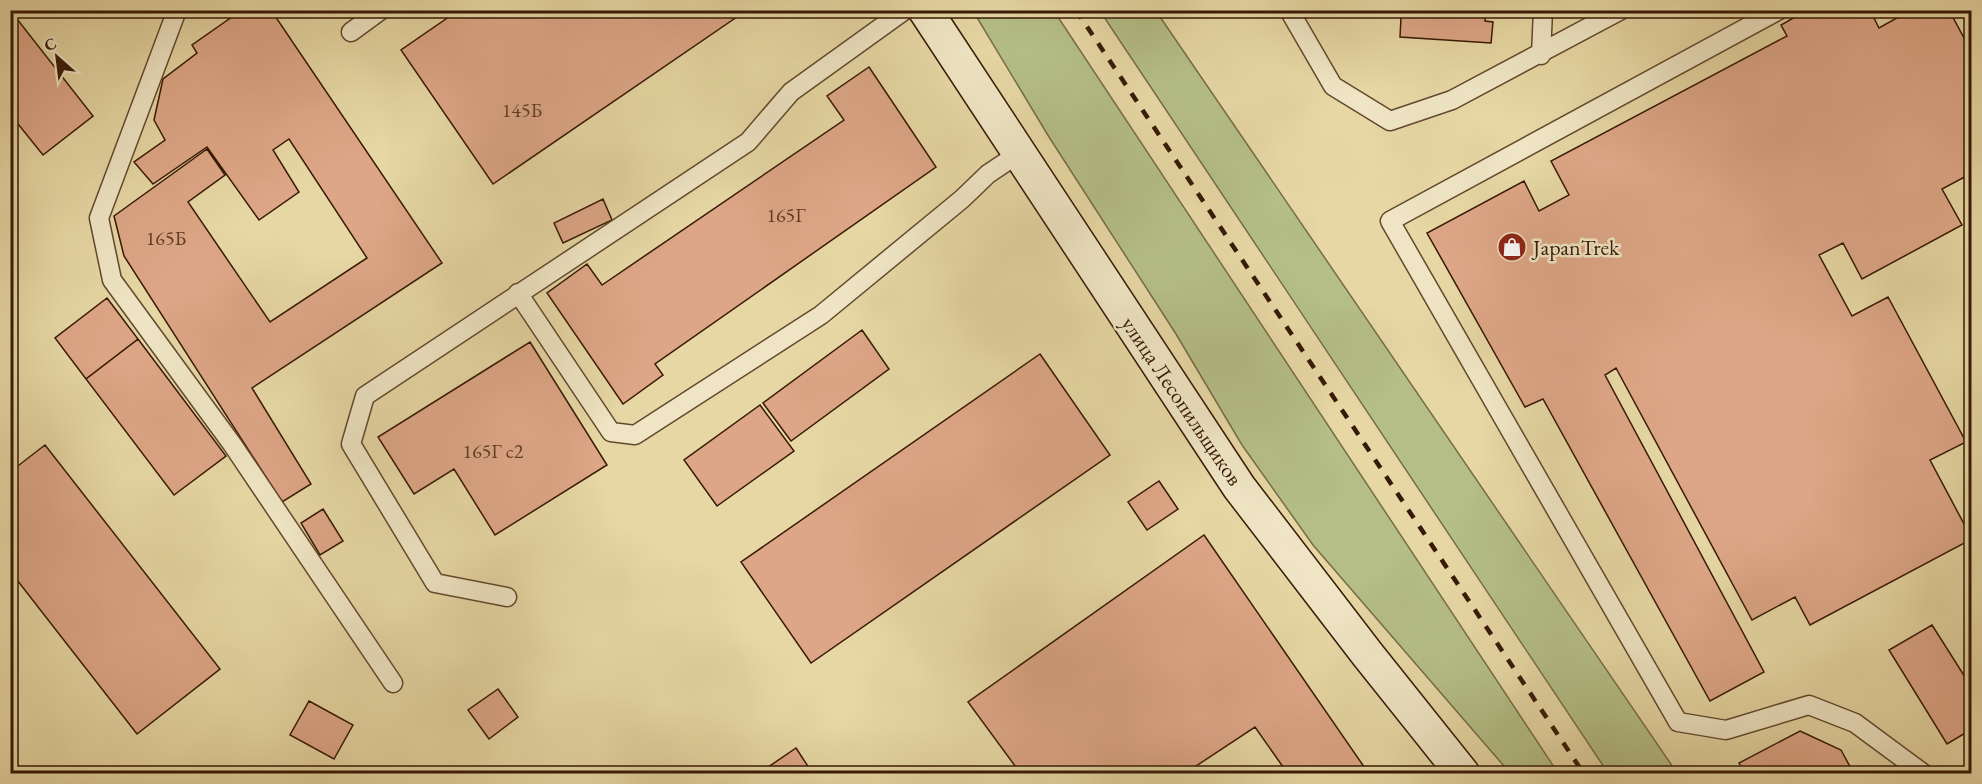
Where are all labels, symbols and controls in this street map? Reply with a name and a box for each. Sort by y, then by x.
north arrow [27,27,87,87]
text: С [40,32,60,56]
house number: 145Б [502,97,543,123]
house number: 165Г [766,202,806,228]
house number: 165Б [146,225,187,251]
shop icon: JapanTrek [1496,231,1528,263]
place label: JapanTrek [1531,233,1620,262]
street label: улица Лесопильщиков [1115,311,1249,491]
house number: 165Г с2 [463,438,524,464]

